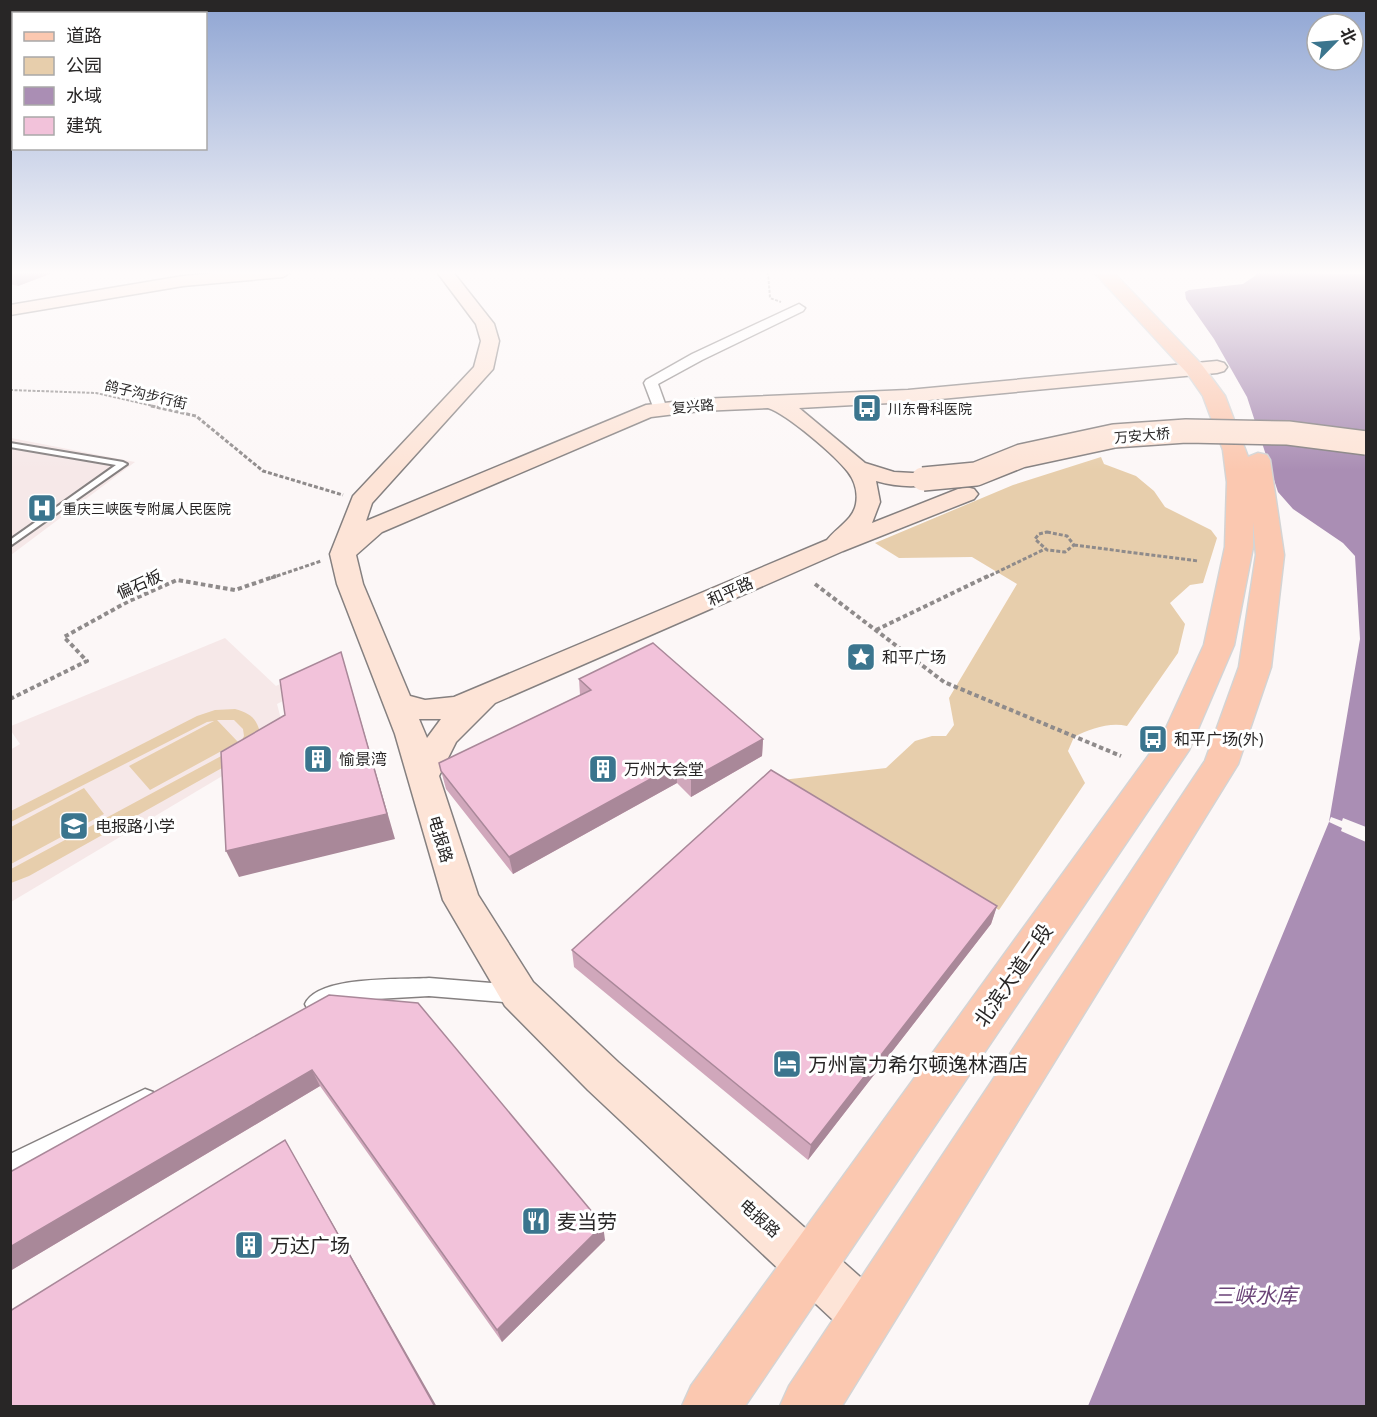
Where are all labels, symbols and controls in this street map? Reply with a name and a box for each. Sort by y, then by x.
legend [12,12,207,150]
north arrow [1305,12,1365,72]
text: 道路 [66,23,102,47]
text: 北 [1335,24,1362,48]
text: 公园 [66,53,102,77]
text: 水域 [66,83,102,107]
text: 建筑 [66,113,102,137]
street label: 鸽子沟步行街 [103,375,189,413]
bus stop icon: 川东骨科医院 [851,392,883,424]
street label: 复兴路 [671,395,715,417]
place label: 川东骨科医院 [888,399,972,418]
street label: 万安大桥 [1113,423,1171,447]
hospital icon: 重庆三峡医专附属人民医院 [26,492,58,524]
place label: 重庆三峡医专附属人民医院 [63,499,231,518]
street label: 偏石板 [113,564,165,604]
street label: 和平路 [704,571,756,611]
place icon: 和平广场 [845,641,877,673]
place label: 和平广场 [882,646,946,668]
bus stop icon: 和平广场(外) [1137,723,1169,755]
place label: 和平广场(外) [1174,728,1264,750]
building icon: 愉景湾 [302,743,334,775]
place label: 愉景湾 [339,748,387,770]
building icon: 万州大会堂 [587,753,619,785]
place label: 万州大会堂 [624,758,704,780]
school or university icon: 电报路小学 [58,810,90,842]
street label: 电报路 [423,813,459,865]
place label: 电报路小学 [95,815,175,837]
street label: 北滨大道二段 [968,918,1058,1032]
hotel icon: 万州富力希尔顿逸林酒店 [771,1048,803,1080]
place label: 万州富力希尔顿逸林酒店 [808,1051,1028,1078]
street label: 电报路 [735,1194,785,1242]
restaurant icon: 麦当劳 [520,1205,552,1237]
place label: 麦当劳 [557,1208,617,1235]
building icon: 万达广场 [233,1229,265,1261]
place label: 万达广场 [270,1232,350,1259]
water label: 三峡水库 [1213,1281,1300,1309]

